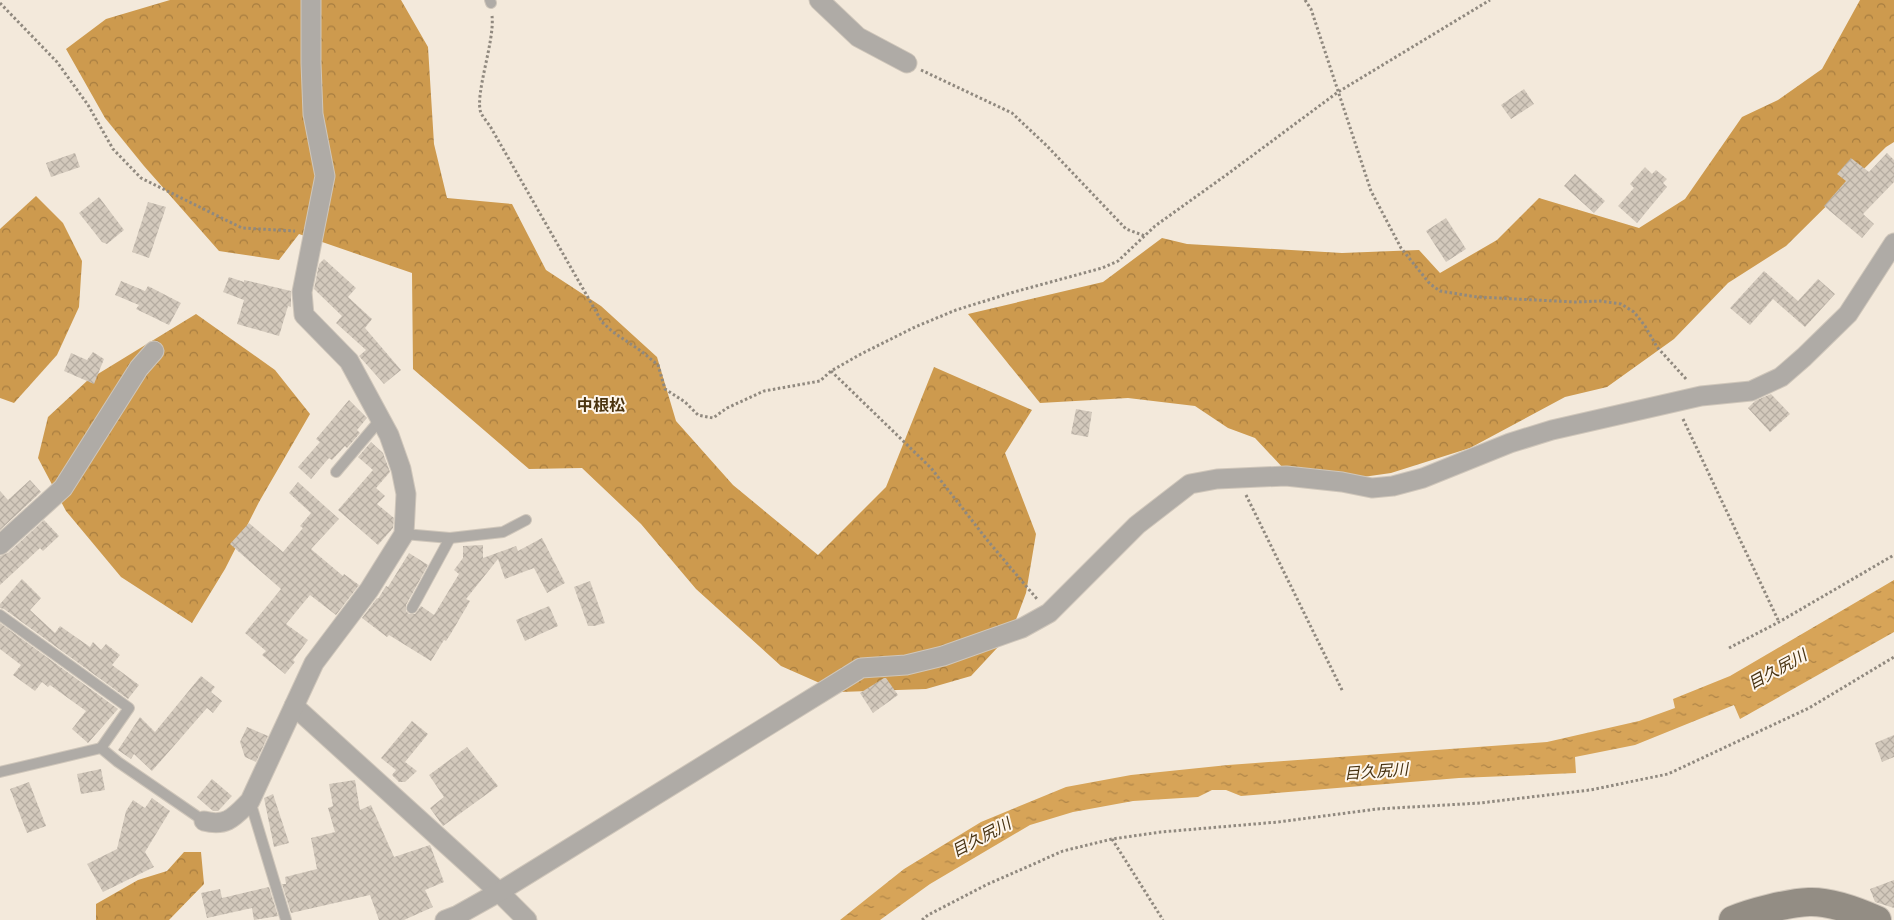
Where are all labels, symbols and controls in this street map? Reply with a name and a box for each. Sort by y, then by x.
district label: 中根松 [577,395,625,414]
water label: 目久尻川 [1744,644,1811,692]
water label: 目久尻川 [1343,759,1411,782]
water label: 目久尻川 [948,812,1015,860]

